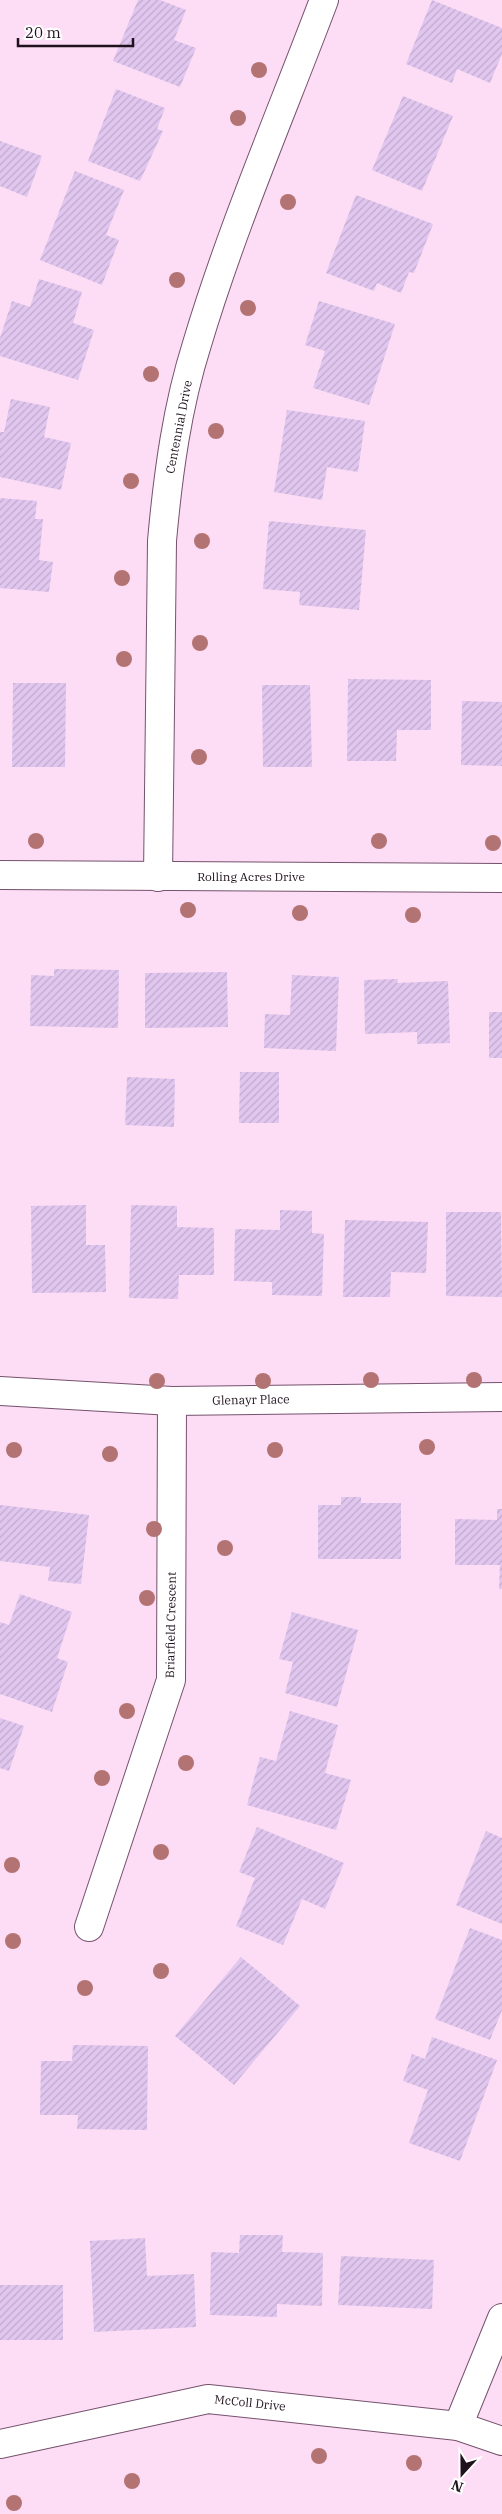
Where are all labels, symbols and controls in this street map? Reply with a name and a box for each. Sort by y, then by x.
scale bar [18,15,132,47]
text: 20 m [25,23,61,42]
street label: Centennial Drive [162,379,195,475]
street label: Rolling Acres Drive [197,869,305,884]
street label: Glenayr Place [212,1391,290,1408]
street label: Briarfield Crescent [162,1572,179,1678]
street label: McColl Drive [214,2391,286,2414]
north arrow [437,2449,487,2499]
text: N [449,2476,466,2497]

